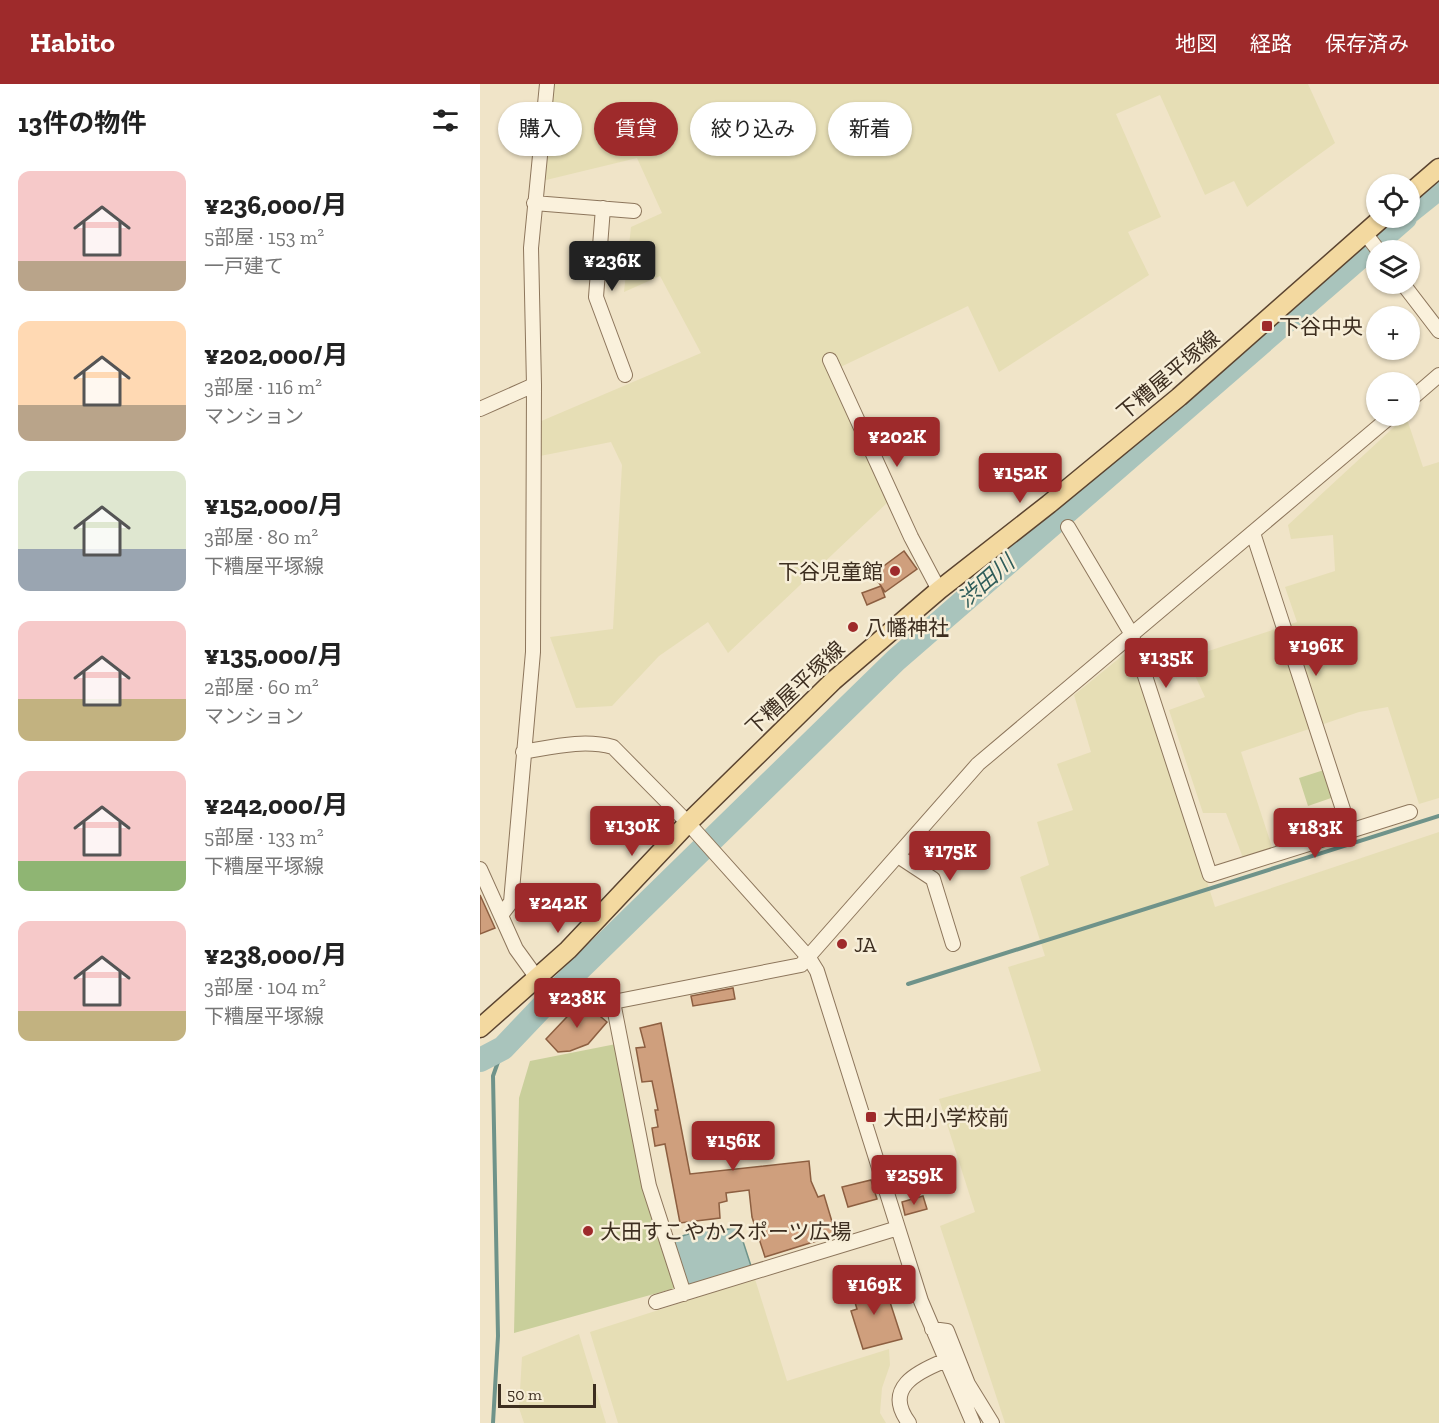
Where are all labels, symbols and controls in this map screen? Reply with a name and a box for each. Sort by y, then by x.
text: Habito [30,26,115,59]
text: 地図 [1175,31,1217,56]
text: 経路 [1250,31,1292,56]
text: 保存済み [1325,31,1409,56]
chip: 購入 [498,102,582,156]
chip: 賃貸 [594,102,678,156]
chip: 絞り込み [690,102,816,156]
chip: 新着 [828,102,912,156]
icon: filters [429,104,462,137]
text: 13件の物件 [18,107,146,139]
map controls [1366,174,1420,426]
button: locate [1366,174,1420,228]
text: ¥236,000/月 [204,189,347,221]
icon: home [66,195,138,267]
text: 5部屋 · 153 m² [204,225,324,249]
button: layers [1366,240,1420,294]
pin: ¥236K [570,241,654,292]
text: ¥236K [583,248,641,272]
text: 一戸建て [204,254,284,278]
button: + [1366,306,1420,360]
place label: 下谷中央 [1279,314,1363,339]
marker: 下谷中央 [1260,319,1274,333]
street label: 下糟屋平塚線 [1112,325,1224,425]
text: ¥202,000/月 [204,339,349,371]
icon: home [66,345,138,417]
button: − [1366,372,1420,426]
text: 3部屋 · 116 m² [204,375,322,399]
text: マンション [204,404,304,428]
pin: ¥202K [855,417,939,468]
text: ¥202K [868,424,926,448]
pin: ¥152K [978,453,1062,504]
text: ¥152K [993,460,1047,484]
text: ¥152,000/月 [204,489,344,521]
icon: home [66,495,138,567]
text: 3部屋 · 80 m² [204,525,318,549]
water label: 渋田川 [952,548,1021,613]
text: 下糟屋平塚線 [204,554,324,578]
place label: 下谷児童館 [778,559,883,584]
marker: 下谷児童館 [888,564,902,578]
place label: 八幡神社 [865,615,949,640]
marker: 八幡神社 [846,620,860,634]
pin: ¥196K [1274,626,1358,677]
text: ¥196K [1289,633,1343,657]
street label: 下糟屋平塚線 [740,636,850,740]
pin: ¥135K [1124,638,1208,689]
text: ¥135,000/月 [204,639,344,671]
icon: home [66,645,138,717]
text: ¥135K [1139,645,1193,669]
text: 2部屋 · 60 m² [204,675,319,699]
text: マンション [204,704,304,728]
text: ¥242,000/月 [204,789,348,821]
icon: home [66,795,138,867]
pin: ¥130K [590,806,674,857]
pin: ¥183K [1273,808,1357,859]
text: ¥130K [604,813,660,837]
text: ¥183K [1288,815,1342,839]
text: 5部屋 · 133 m² [204,825,324,849]
pin: ¥175K [908,831,992,882]
text: ¥175K [923,838,977,862]
text: 下糟屋平塚線 [204,854,324,878]
pin: ¥242K [516,883,600,934]
text: ¥242K [529,890,587,914]
place label: JA [854,932,877,957]
marker: JA [835,937,849,951]
text: ¥238,000/月 [204,939,348,971]
icon: home [66,945,138,1017]
text: 3部屋 · 104 m² [204,975,326,999]
pin: ¥238K [535,978,619,1029]
text: ¥238K [548,985,606,1009]
text: 下糟屋平塚線 [204,1004,324,1028]
place label: 大田小学校前 [883,1105,1009,1130]
marker: 大田小学校前 [864,1110,878,1124]
pin: ¥156K [691,1121,775,1172]
text: ¥156K [706,1128,760,1152]
pin: ¥259K [872,1155,956,1206]
text: ¥259K [885,1162,943,1186]
place label: 大田すこやかスポーツ広場 [600,1219,852,1244]
marker: 大田すこやかスポーツ広場 [581,1224,595,1238]
pin: ¥169K [832,1265,916,1316]
text: ¥169K [847,1272,901,1296]
scale bar [498,1381,596,1408]
text: 50 m [507,1385,542,1404]

